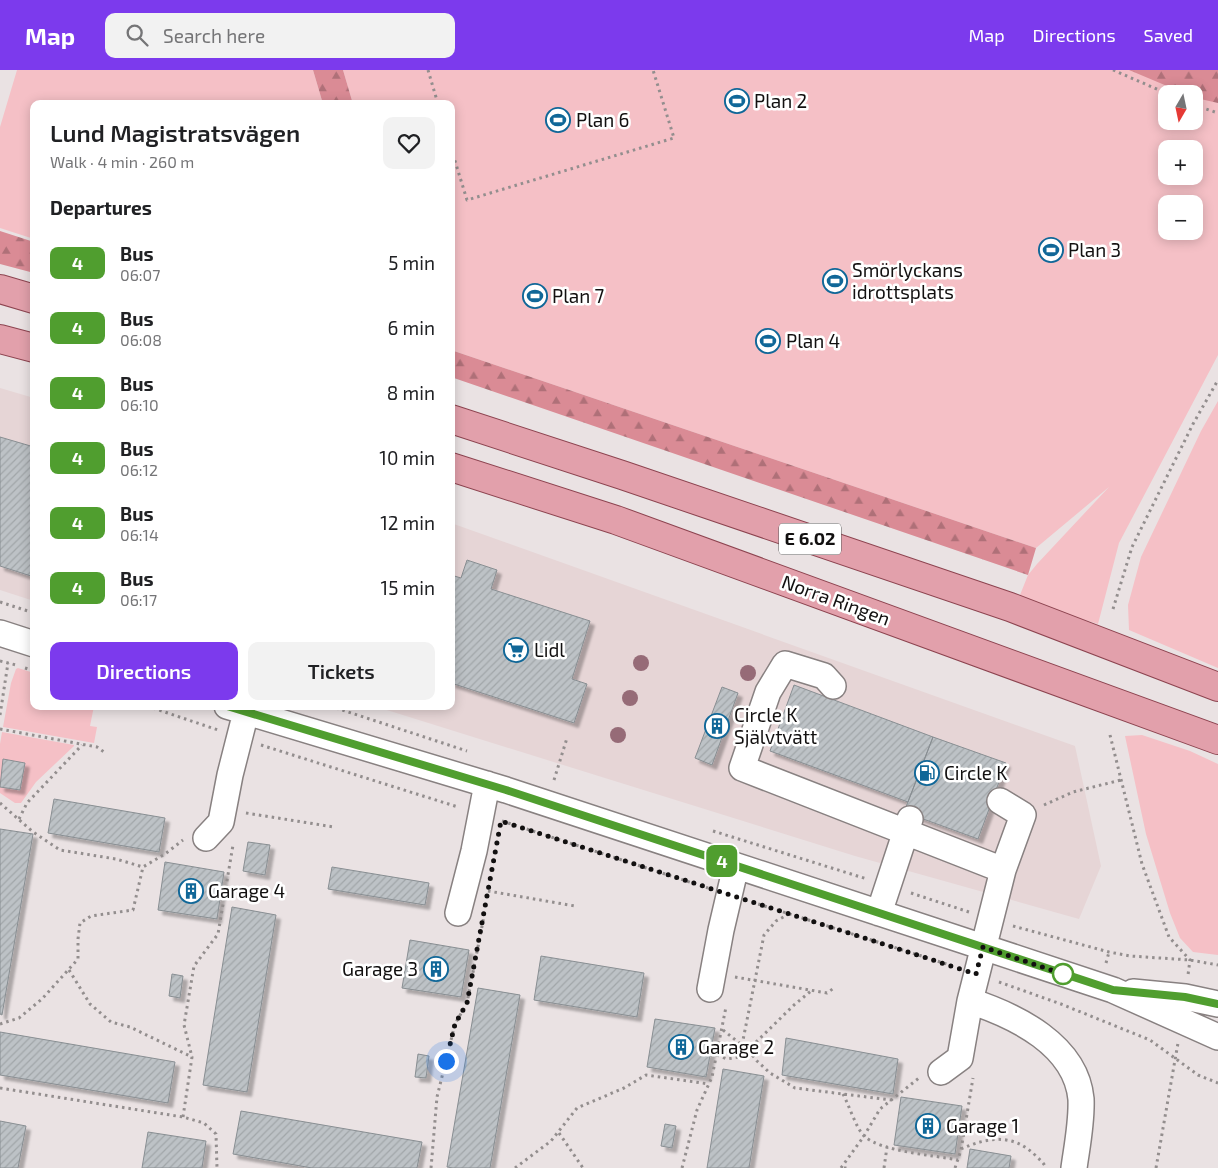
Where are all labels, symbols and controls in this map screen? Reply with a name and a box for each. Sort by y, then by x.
search box [105,13,455,58]
text: Map [25,21,75,50]
icon: search [123,21,151,49]
text: Search here [163,24,265,47]
text: Map [968,24,1005,46]
text: Directions [1033,24,1116,46]
text: Saved [1144,24,1193,46]
north arrow [1158,85,1202,130]
map controls [1158,85,1203,240]
sports icon: Plan 2 [724,88,750,114]
place label: Plan 2 [754,89,807,112]
sports icon: Plan 6 [545,107,571,133]
place label: Plan 6 [576,108,629,131]
button: heart [383,117,435,169]
text: Lund Magistratsvägen [50,118,300,147]
button: + [1158,140,1203,185]
text: Walk · 4 min · 260 m [50,152,194,171]
button: − [1158,195,1203,240]
text: Departures [50,196,152,219]
sports icon: Plan 3 [1038,237,1064,263]
place label: Plan 3 [1068,238,1121,261]
text: Bus [120,242,154,265]
text: 5 min [388,251,435,274]
text: 4 [72,252,83,274]
place label: Smörlyckans idrottsplats [852,258,963,303]
text: 06:07 [120,265,160,284]
sports icon: Smörlyckans idrottsplats [822,268,848,294]
sports icon: Plan 7 [522,283,548,309]
place label: Plan 7 [552,284,605,307]
text: Bus [120,307,154,330]
text: 6 min [387,316,435,339]
text: 4 [72,317,83,339]
sports icon: Plan 4 [755,328,781,354]
place label: Plan 4 [786,329,840,352]
text: 06:08 [120,330,162,349]
text: Bus [120,372,154,395]
text: 8 min [387,381,435,404]
text: 4 [72,382,83,404]
text: 06:10 [120,395,159,414]
text: Bus [120,437,154,460]
text: 10 min [379,446,435,469]
text: 4 [72,447,83,469]
text: 06:12 [120,460,158,479]
text: Bus [120,502,154,525]
text: 12 min [380,511,435,534]
text: 4 [72,512,83,534]
road number: E 6.02 [779,524,841,554]
text: 06:14 [120,525,159,544]
text: Bus [120,567,154,590]
street label: Norra Ringen [779,569,893,630]
text: 15 min [381,576,435,599]
text: 4 [72,577,83,599]
text: 06:17 [120,590,157,609]
supermarket icon: Lidl [503,637,529,663]
place label: Lidl [534,638,565,661]
button: Directions [50,642,238,700]
button: Tickets [248,642,435,700]
place label: Circle K Självtvätt [734,703,817,748]
building icon: Circle K Självtvätt [704,713,730,739]
fuel station icon: Circle K [914,760,940,786]
place label: Circle K [944,761,1008,784]
line badge: 4 [706,845,738,877]
text: 4 [716,850,728,872]
building icon: Garage 4 [178,878,204,904]
place label: Garage 4 [208,879,285,902]
building icon: Garage 3 [423,956,449,982]
place label: Garage 3 [342,957,418,980]
unlabelled marker [1052,963,1074,985]
building icon: Garage 2 [668,1034,694,1060]
place label: Garage 2 [698,1035,774,1058]
your location [434,1049,459,1074]
building icon: Garage 1 [915,1113,941,1139]
place label: Garage 1 [946,1114,1019,1137]

